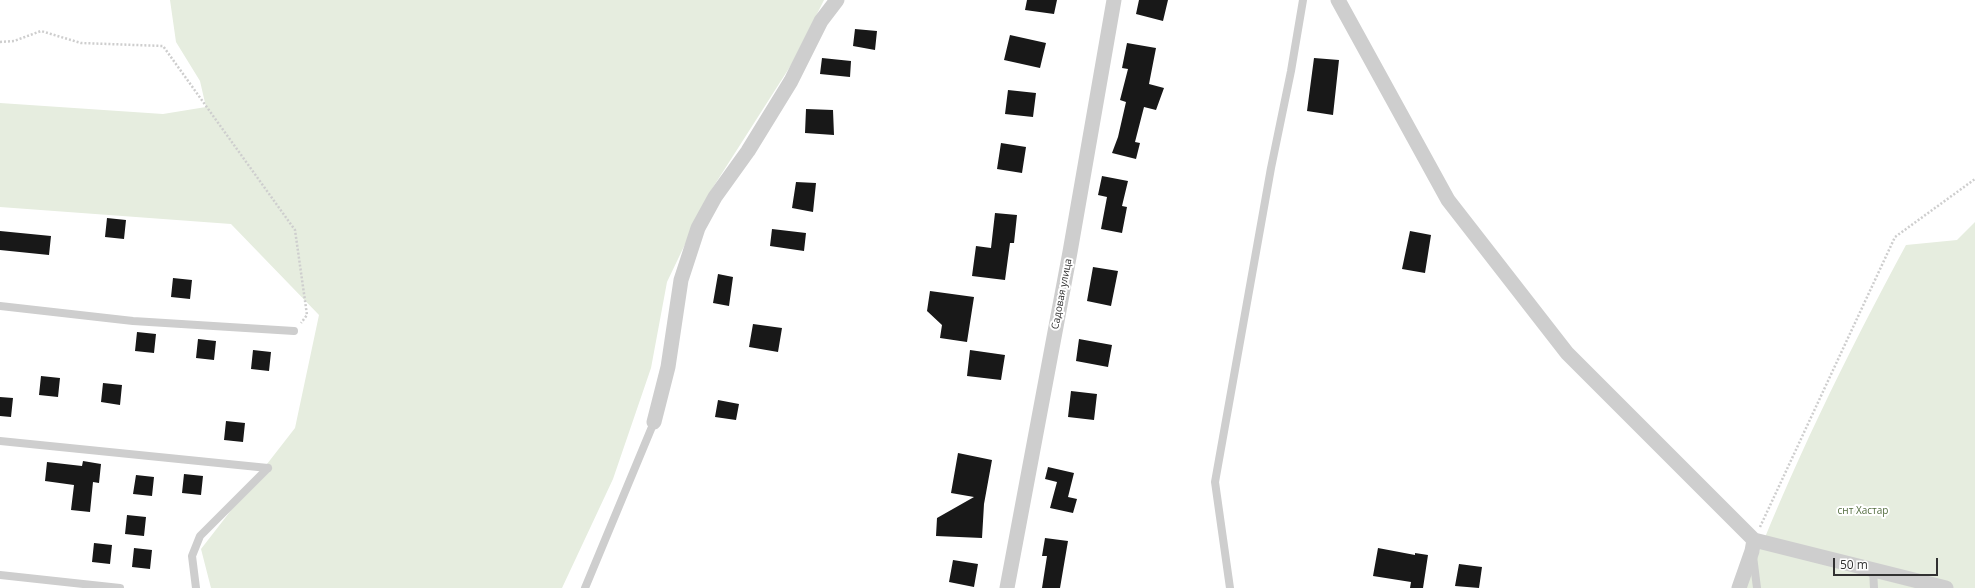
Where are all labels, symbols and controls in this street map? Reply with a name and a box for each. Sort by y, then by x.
street label: Садовая улица [1049,258,1075,330]
park label: снт Хастар [1838,505,1888,517]
scale bar [1835,550,1940,576]
text: 50 m [1840,556,1868,573]

